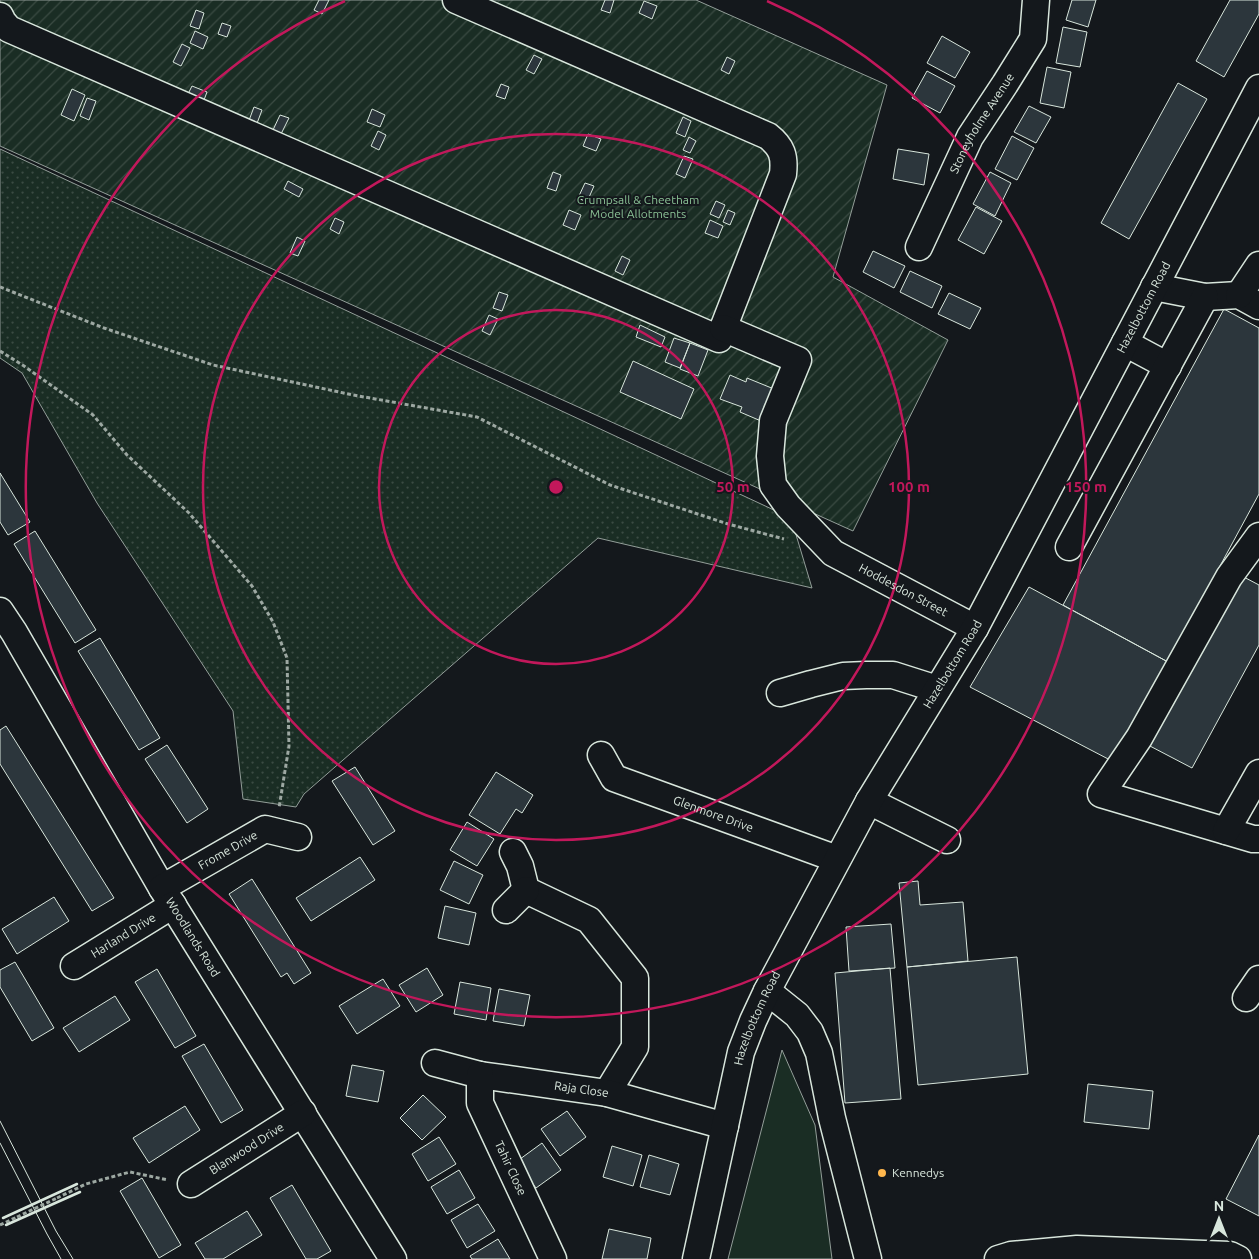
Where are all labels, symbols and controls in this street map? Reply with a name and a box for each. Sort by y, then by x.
street label: Stoneyholme Avenue [947,71,1016,175]
park label: Crumpsall & Cheetham Model Allotments [577,193,699,220]
street label: Hazelbottom Road [1114,259,1172,355]
centre of rings [547,478,565,496]
text: 50 m [716,478,750,495]
text: 100 m [888,478,930,495]
text: 150 m [1065,478,1107,495]
street label: Hoddesdon Street [857,561,950,619]
street label: Hazelbottom Road [920,618,984,711]
street label: Glenmore Drive [672,793,755,834]
street label: Frome Drive [196,828,259,872]
street label: Woodlands Road [164,895,223,979]
street label: Harland Drive [88,910,158,960]
street label: Hazelbottom Road [731,969,782,1066]
street label: Raja Close [553,1079,610,1099]
street label: Blanwood Drive [207,1120,286,1177]
street label: Tahir Close [493,1139,529,1197]
place label: Kennedys [892,1166,944,1179]
marker: Kennedys [876,1167,888,1179]
north arrow [1194,1194,1244,1244]
text: N [1214,1198,1224,1214]

